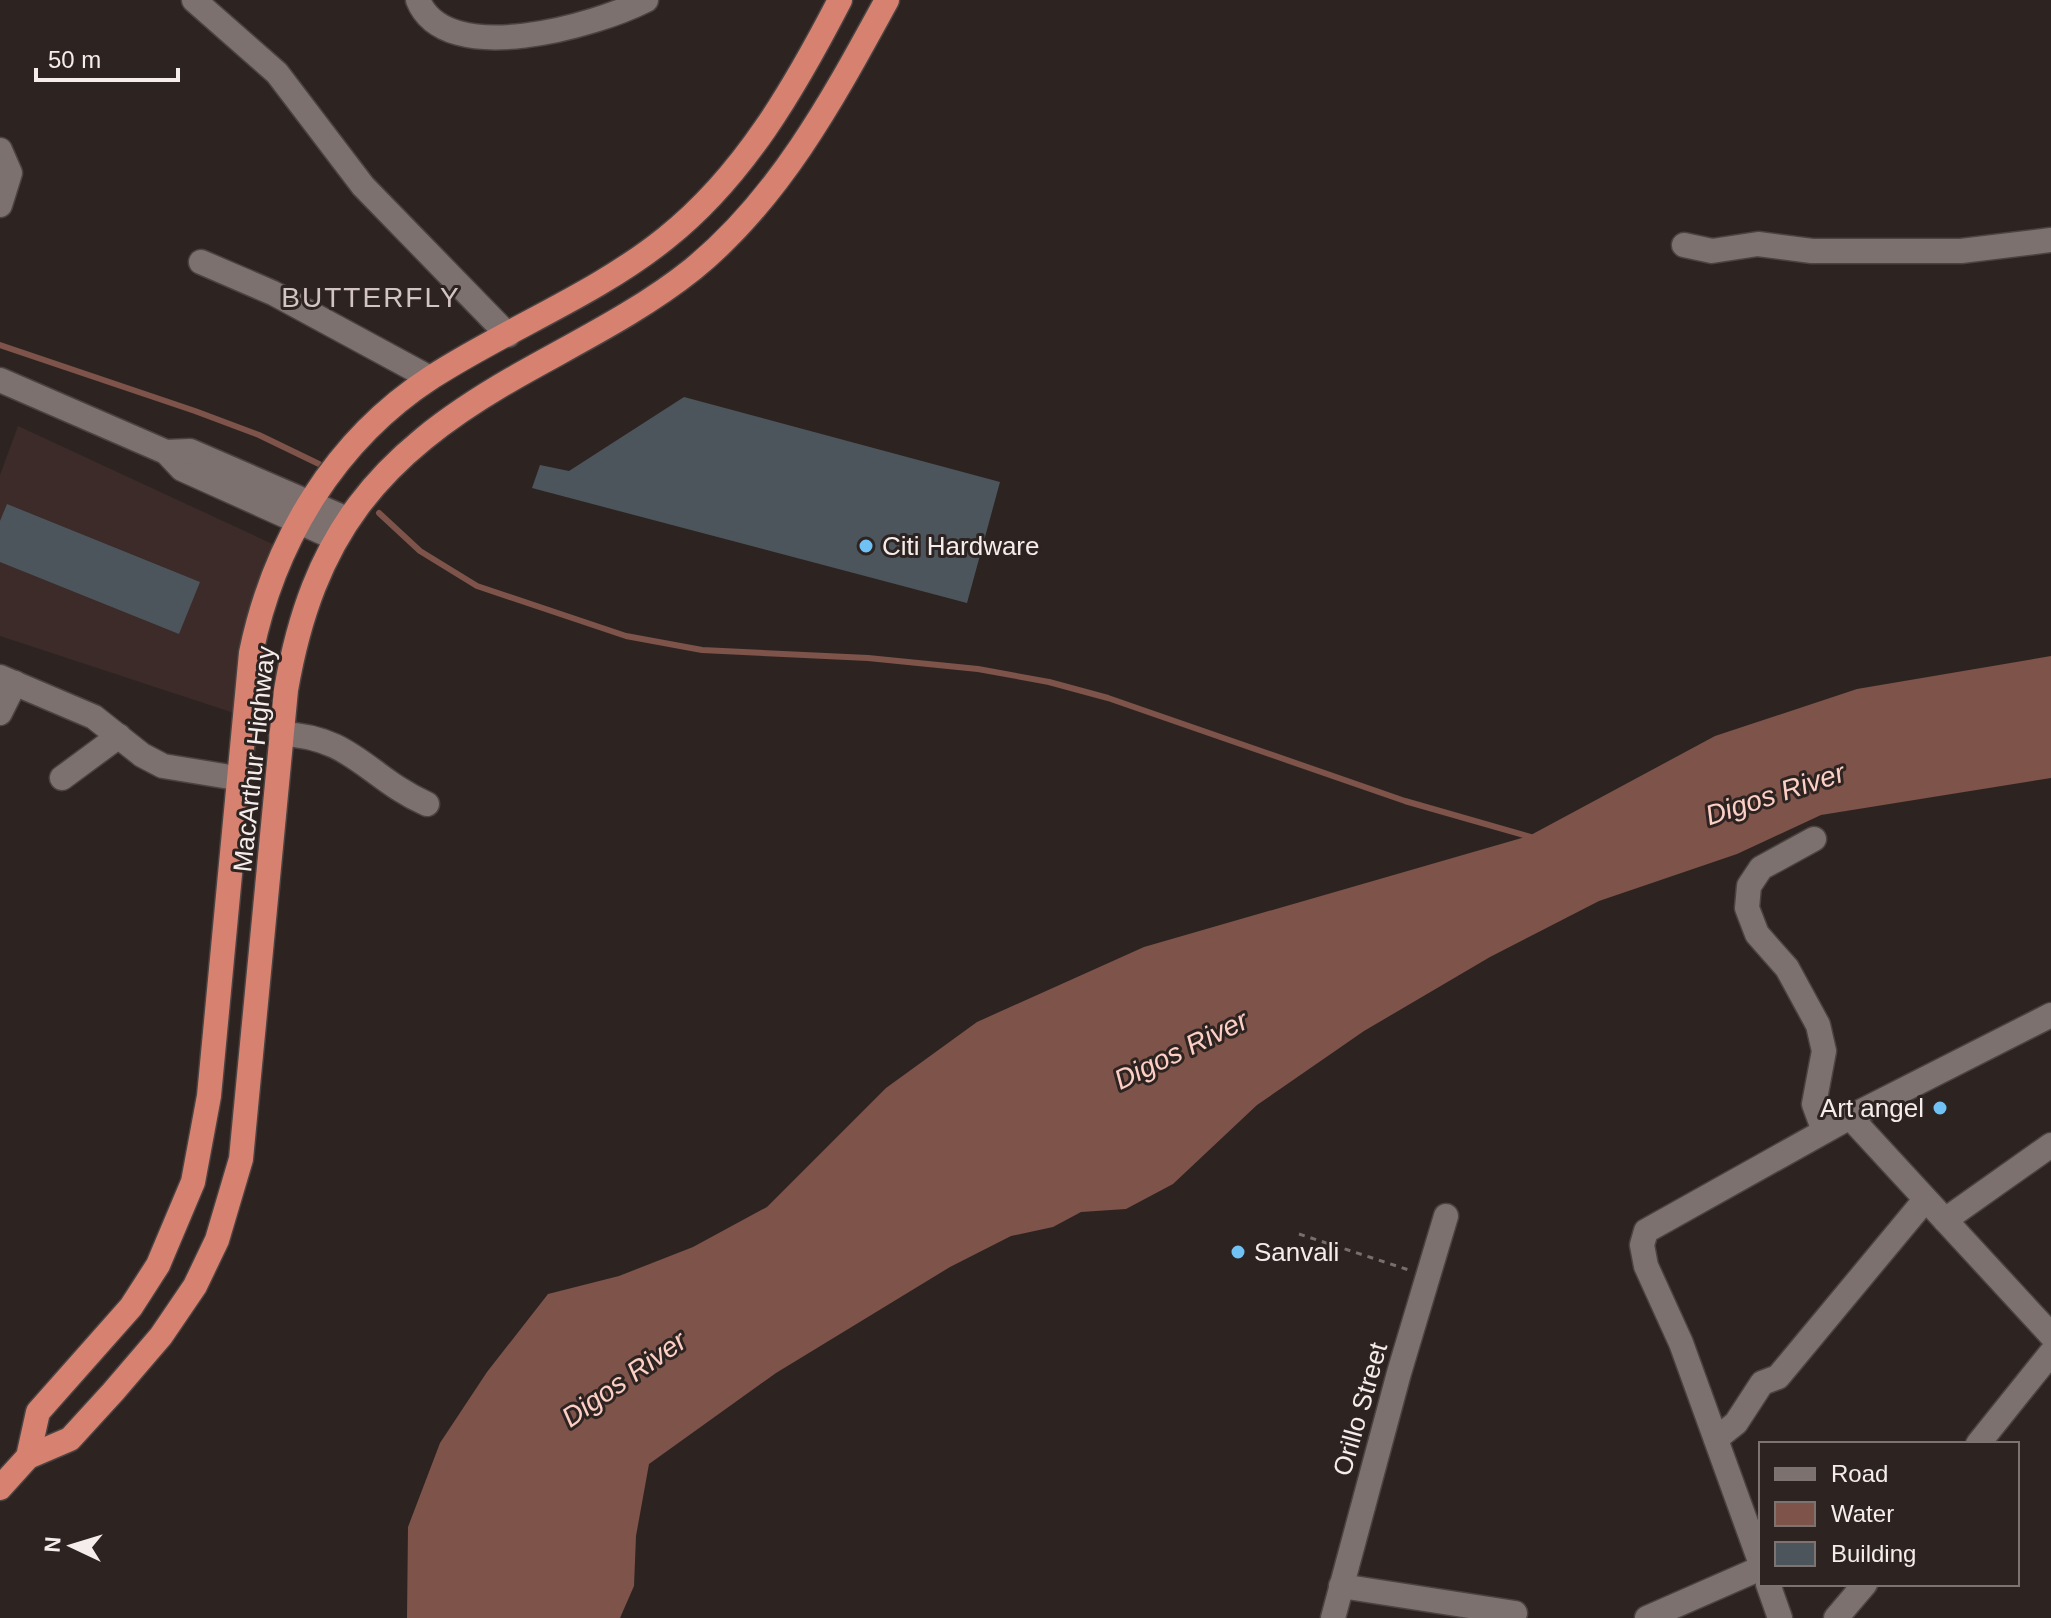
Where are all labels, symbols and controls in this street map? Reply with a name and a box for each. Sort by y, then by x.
scale bar [36,32,178,82]
text: 50 m [48,46,101,73]
district label: BUTTERFLY [281,282,461,313]
place label: Citi Hardware [882,531,1040,561]
marker: Citi Hardware [857,537,875,555]
street label: MacArthur Highway [227,645,281,873]
water label: Digos River [1701,756,1850,831]
water label: Digos River [1109,1004,1254,1096]
place label: Art angel [1820,1093,1924,1123]
marker: Art angel [1931,1099,1949,1117]
place label: Sanvali [1254,1237,1339,1267]
marker: Sanvali [1229,1243,1247,1261]
water label: Digos River [556,1324,694,1433]
street label: Orillo Street [1327,1338,1394,1479]
legend [1759,1442,2019,1586]
text: Road [1831,1460,1888,1487]
text: Water [1831,1500,1894,1527]
north arrow [32,1506,112,1586]
text: N [40,1536,66,1553]
text: Building [1831,1540,1916,1567]

